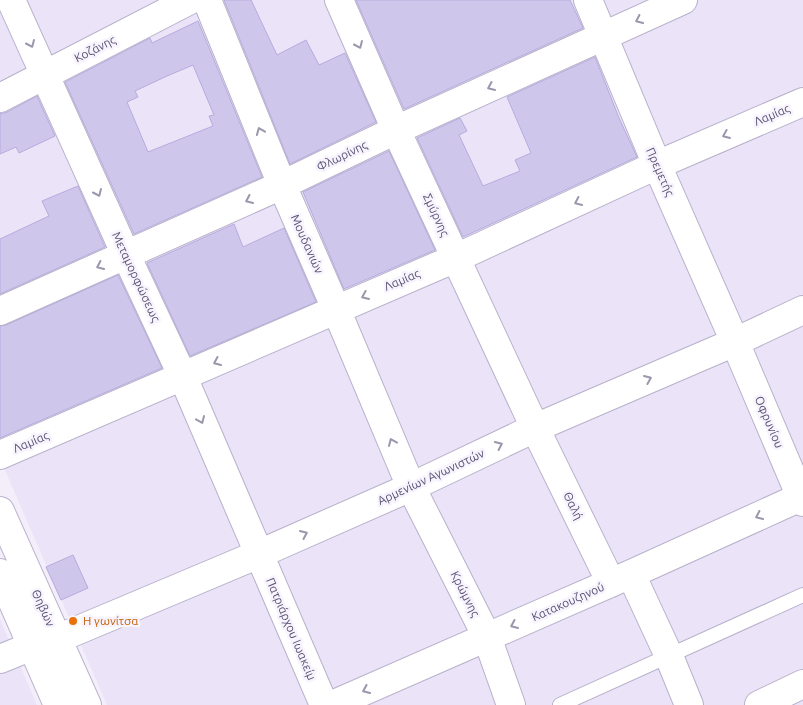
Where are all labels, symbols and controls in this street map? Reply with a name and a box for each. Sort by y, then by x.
one-way arrow [635,14,644,25]
street label: Κοζάνης [72,32,119,65]
one-way arrow [25,39,36,48]
one-way arrow [352,40,363,49]
one-way arrow [487,81,496,92]
street label: Λαμίας [752,101,792,129]
one-way arrow [256,127,266,136]
one-way arrow [722,129,731,140]
street label: Φλωρίνης [314,138,370,174]
street label: Πρεμετής [643,145,677,199]
one-way arrow [92,188,102,197]
street label: Σμύρνης [420,191,452,239]
one-way arrow [245,194,254,204]
one-way arrow [574,195,583,206]
street label: Μουδανιών [289,212,326,276]
street label: Μεταμορφώσεως [109,230,163,325]
one-way arrow [96,260,105,271]
street label: Λαμίας [382,266,422,294]
one-way arrow [361,290,370,301]
one-way arrow [213,355,222,366]
one-way arrow [643,375,652,386]
street label: Οφρυνίου [753,394,786,450]
one-way arrow [195,415,206,424]
street label: Λαμίας [11,428,51,456]
one-way arrow [387,438,398,447]
one-way arrow [494,440,503,451]
street label: Αρμενίων Αγωνιστών [375,446,486,507]
street label: Θαλή [561,490,586,522]
one-way arrow [755,510,764,520]
one-way arrow [299,530,308,541]
street label: Κρώμνης [448,569,483,620]
street label: Πατριάρχου Ιωακείμ [264,576,319,682]
street label: Κατακουζηνού [529,580,606,623]
street label: Θηβών [30,587,57,629]
place label: Η γωνίτσα [83,614,139,627]
marker: Η γωνίτσα [67,615,79,627]
one-way arrow [510,619,519,630]
one-way arrow [362,684,371,695]

